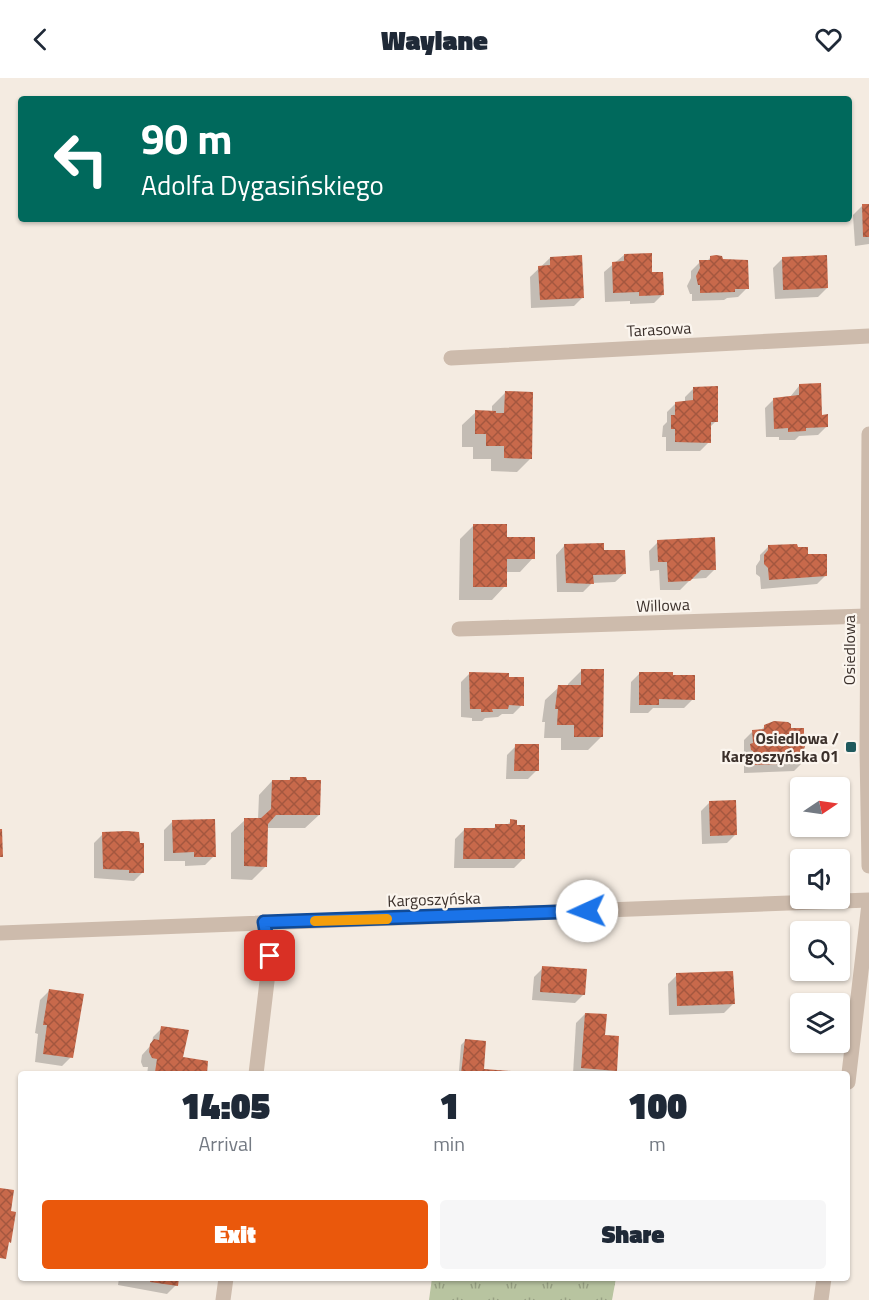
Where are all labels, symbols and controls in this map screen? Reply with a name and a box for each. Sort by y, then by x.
text: Waylane [381,19,488,60]
icon: back [24,23,57,56]
icon: heart [812,23,845,56]
text: 90 m [141,106,233,170]
icon: left [42,120,120,198]
text: Adolfa Dygasińskiego [141,164,384,205]
street label: Tarasowa [626,315,692,343]
street label: Willowa [636,592,690,618]
street label: Osiedlowa [837,615,861,685]
place label: Osiedlowa / Kargoszyńska 01 [721,726,839,768]
marker: Osiedlowa / Kargoszyńska 01 [844,740,858,754]
north arrow [790,777,850,837]
map controls [790,777,850,1053]
button: sound [790,849,850,909]
position arrow [555,879,619,943]
street label: Kargoszyńska [387,885,481,913]
button: search [790,921,850,981]
pin [244,930,295,981]
icon: arrive [253,939,286,972]
button: layers [790,993,850,1053]
text: 14:05 [181,1078,270,1133]
text: 1 [439,1078,459,1133]
text: 100 [628,1078,687,1133]
text: Arrival [198,1128,253,1159]
text: min [433,1128,465,1159]
text: m [649,1128,666,1159]
button: Exit [42,1200,428,1269]
button: Share [440,1200,826,1269]

